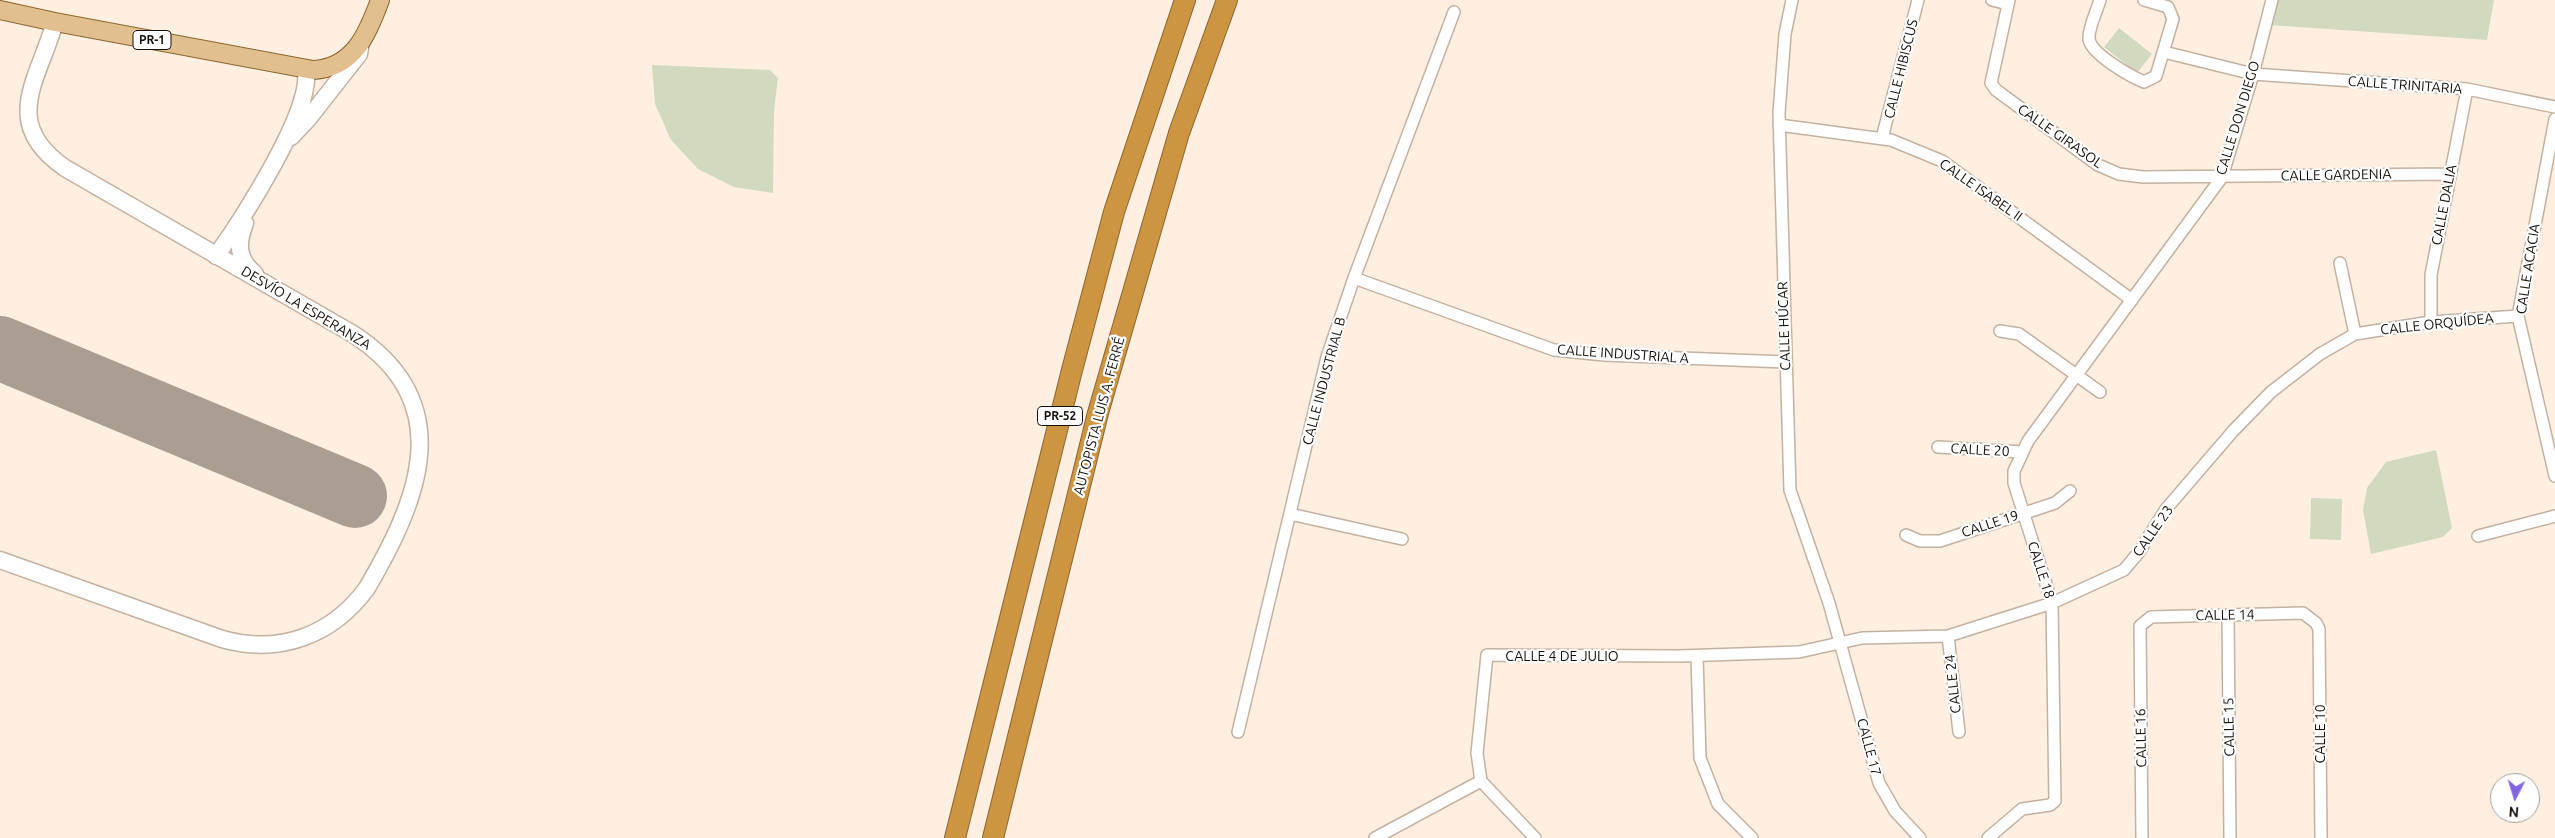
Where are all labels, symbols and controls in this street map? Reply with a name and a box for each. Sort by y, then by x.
street label: CALLE HIBISCUS [1881,18,1921,120]
road number: PR-1 [133,30,171,50]
street label: CALLE DON DIEGO [2213,59,2263,177]
street label: CALLE TRINITARIA [2347,73,2463,97]
street label: CALLE GIRASOL [2014,100,2106,172]
street label: CALLE ISABEL II [1936,155,2026,225]
street label: CALLE DALIA [2428,163,2460,247]
street label: CALLE GARDENIA [2280,166,2392,184]
street label: CALLE ACACIA [2513,223,2543,315]
street label: DESVÍO LA ESPERANZA [238,263,374,353]
street label: CALLE HÚCAR [1774,281,1794,371]
street label: CALLE ORQUÍDEA [2380,310,2494,338]
street label: CALLE INDUSTRIAL B [1299,315,1349,447]
street label: AUTOPISTA LUIS A. FERRÉ [1070,335,1128,497]
street label: CALLE INDUSTRIAL A [1556,341,1690,367]
road number: PR-52 [1038,406,1082,426]
street label: CALLE 20 [1950,440,2010,460]
street label: CALLE 23 [2129,502,2177,560]
street label: CALLE 19 [1959,507,2021,541]
street label: CALLE 18 [2024,539,2058,601]
street label: CALLE 14 [2195,606,2255,624]
street label: CALLE 4 DE JULIO [1505,648,1619,664]
street label: CALLE 24 [1942,654,1964,714]
street label: CALLE 15 [2220,697,2238,757]
street label: CALLE 10 [2312,704,2328,764]
street label: CALLE 16 [2132,708,2150,768]
street label: CALLE 17 [1853,716,1885,778]
north arrow [2490,773,2540,823]
text: N [2508,804,2520,820]

